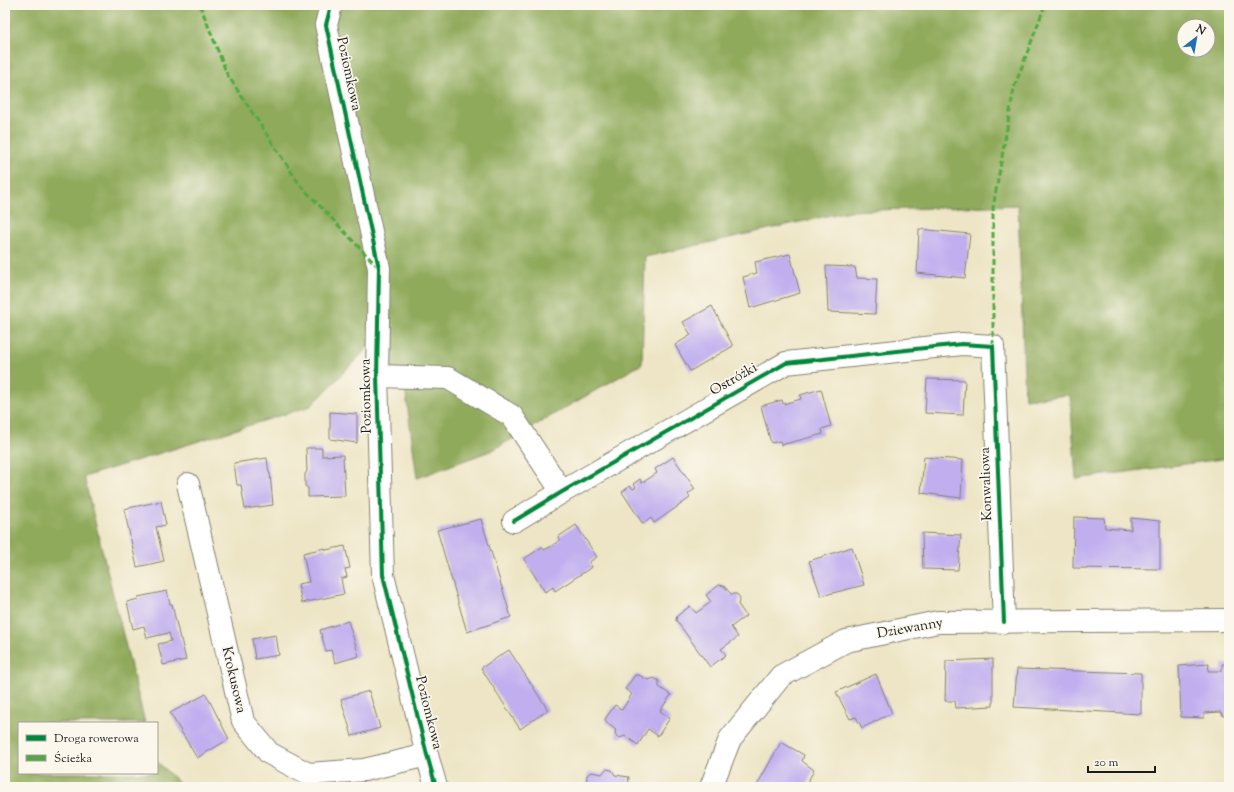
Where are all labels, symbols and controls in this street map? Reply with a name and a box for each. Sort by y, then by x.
north arrow [1176,18,1216,58]
text: N [1192,21,1209,40]
street label: Poziomkowa [330,35,366,113]
street label: Poziomkowa [356,358,378,434]
street label: Ostróżki [706,358,762,402]
street label: Konwaliowa [976,446,998,521]
street label: Dziewanny [875,613,945,645]
street label: Krokusowa [216,645,250,716]
street label: Poziomkowa [409,674,447,752]
legend [18,722,158,774]
text: Droga rowerowa [54,730,139,748]
scale bar [1088,748,1155,774]
text: Ścieżka [54,750,93,768]
text: 20 m [1094,754,1119,772]

